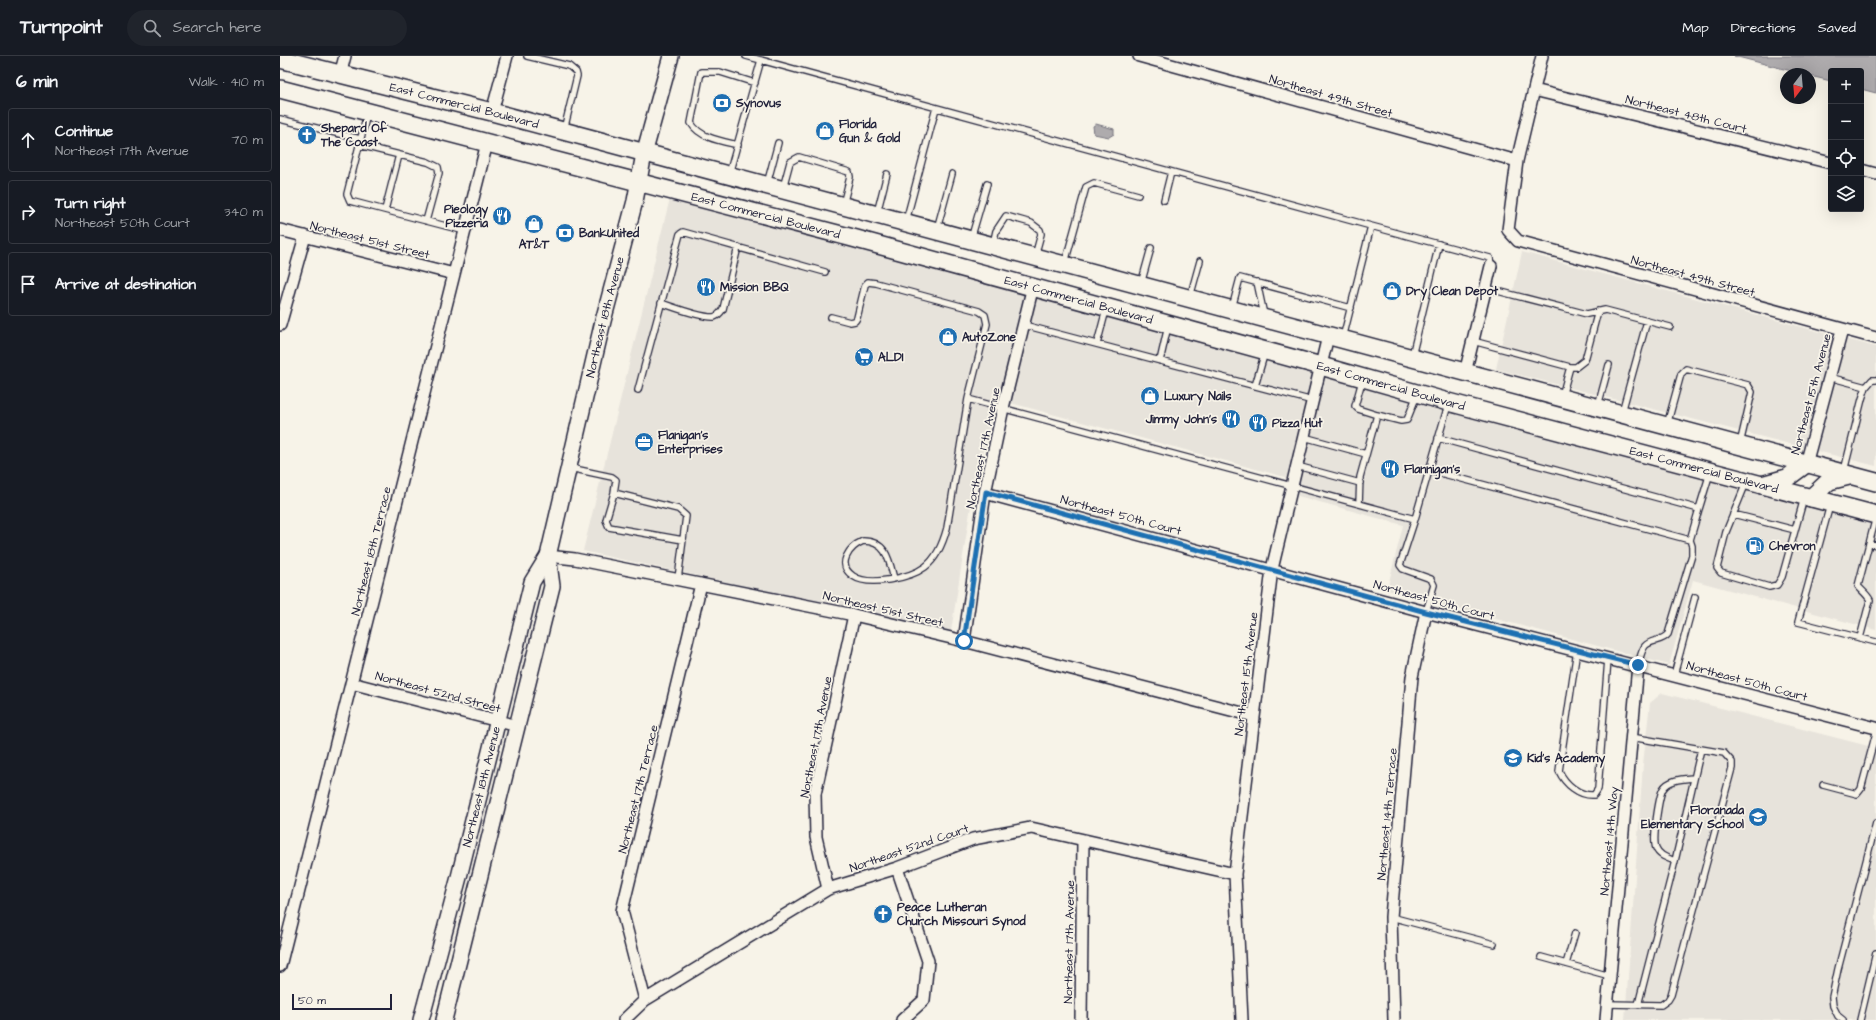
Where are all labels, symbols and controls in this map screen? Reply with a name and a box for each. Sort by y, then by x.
search box [127,10,407,46]
text: Turnpoint [20,14,103,41]
icon: search [141,17,163,39]
text: Search here [173,17,261,38]
text: Map [1682,18,1709,38]
text: Directions [1731,18,1796,38]
text: Saved [1818,18,1856,38]
north arrow [1780,68,1816,104]
map controls [1828,68,1864,212]
button: + [1828,68,1864,104]
text: 6 min [16,70,58,94]
street label: Northeast 49th Street [1267,71,1395,122]
text: Walk · 410 m [189,73,264,91]
street label: East Commercial Boulevard [388,79,540,133]
street label: Northeast 48th Court [1624,91,1748,138]
bank icon: Synovus [711,92,733,114]
place label: Synovus [735,95,781,113]
button: − [1828,104,1864,140]
place label: Florida Gun & Gold [839,116,901,147]
place label: Shepard Of The Coast [320,120,388,151]
shop icon: Florida Gun & Gold [814,120,836,142]
text: Continue [55,121,113,142]
church icon: Shepard Of The Coast [296,124,318,146]
icon: ahead [17,129,39,151]
text: 70 m [231,131,263,149]
button: locate [1828,140,1864,176]
text: Northeast 17th Avenue [55,142,189,160]
button: layers [1828,176,1864,212]
street label: East Commercial Boulevard [689,188,842,243]
text: Turn right [55,193,126,214]
icon: right [17,201,39,223]
place label: Pieology Pizzeria [444,201,489,232]
text: 340 m [224,203,263,221]
restaurant icon: Pieology Pizzeria [491,205,513,227]
shop icon: AT&T [523,213,545,235]
text: Northeast 50th Court [55,214,190,232]
street label: Northeast 51st Street [308,217,432,264]
bank icon: BankUnited [554,222,576,244]
place label: BankUnited [579,225,640,242]
place label: AT&T [519,236,550,253]
street label: Northeast 49th Street [1629,252,1757,301]
street label: Northeast 18th Avenue [582,254,629,379]
street label: East Commercial Boulevard [1002,272,1155,329]
icon: arrive [17,273,39,295]
text: Arrive at destination [55,274,196,295]
restaurant icon: Mission BBQ [695,276,717,298]
place label: Mission BBQ [720,279,789,296]
shop icon: Dry Clean Depot [1381,280,1403,302]
place label: Dry Clean Depot [1406,283,1498,301]
shop icon: AutoZone [937,326,959,348]
place label: AutoZone [962,329,1017,346]
street label: Northeast 15th Avenue [1787,331,1836,457]
supermarket icon: ALDI [853,346,875,368]
place label: ALDI [878,349,904,366]
street label: East Commercial Boulevard [1315,357,1467,415]
street label: Northeast 17th Avenue [962,385,1005,510]
shop icon: Luxury Nails [1139,385,1161,407]
place label: Luxury Nails [1164,388,1232,406]
restaurant icon: Jimmy John's [1220,408,1242,430]
place label: Jimmy John's [1145,411,1217,429]
restaurant icon: Pizza Hut [1247,412,1269,434]
place label: Pizza Hut [1272,415,1323,432]
place label: Flanigan's Enterprises [658,427,723,459]
office icon: Flanigan's Enterprises [633,431,655,453]
street label: East Commercial Boulevard [1628,442,1780,498]
restaurant icon: Flannigan's [1379,458,1401,480]
place label: Flannigan's [1404,461,1460,480]
street label: Northeast 18th Terrace [347,484,396,617]
street label: Northeast 50th Court [1059,491,1183,540]
fuel station icon: Chevron [1744,535,1766,557]
place label: Chevron [1769,538,1816,555]
street label: Northeast 50th Court [1372,576,1496,625]
street label: Northeast 51st Street [821,587,945,632]
street label: Northeast 15th Avenue [1230,611,1263,737]
route start [955,632,973,650]
route end [1629,656,1647,674]
street label: Northeast 50th Court [1685,657,1809,706]
street label: Northeast 52nd Street [373,668,503,717]
street label: Northeast 17th Avenue [796,674,837,799]
street label: Northeast 17th Terrace [614,723,663,855]
street label: Northeast 18th Avenue [459,724,505,849]
street label: Northeast 14th Terrace [1373,747,1402,881]
school or university icon: Kid's Academy [1502,747,1524,769]
place label: Kid's Academy [1527,750,1605,768]
street label: Northeast 14th Way [1596,785,1624,896]
place label: Floranada Elementary School [1641,802,1745,834]
school or university icon: Floranada Elementary School [1747,806,1769,828]
street label: Northeast 52nd Court [847,820,971,877]
street label: Northeast 17th Avenue [1060,880,1079,1004]
place label: Peace Lutheran Church Missouri Synod [897,899,1026,931]
church icon: Peace Lutheran Church Missouri Synod [872,903,894,925]
scale bar [292,992,392,1011]
text: 50 m [298,993,326,1008]

